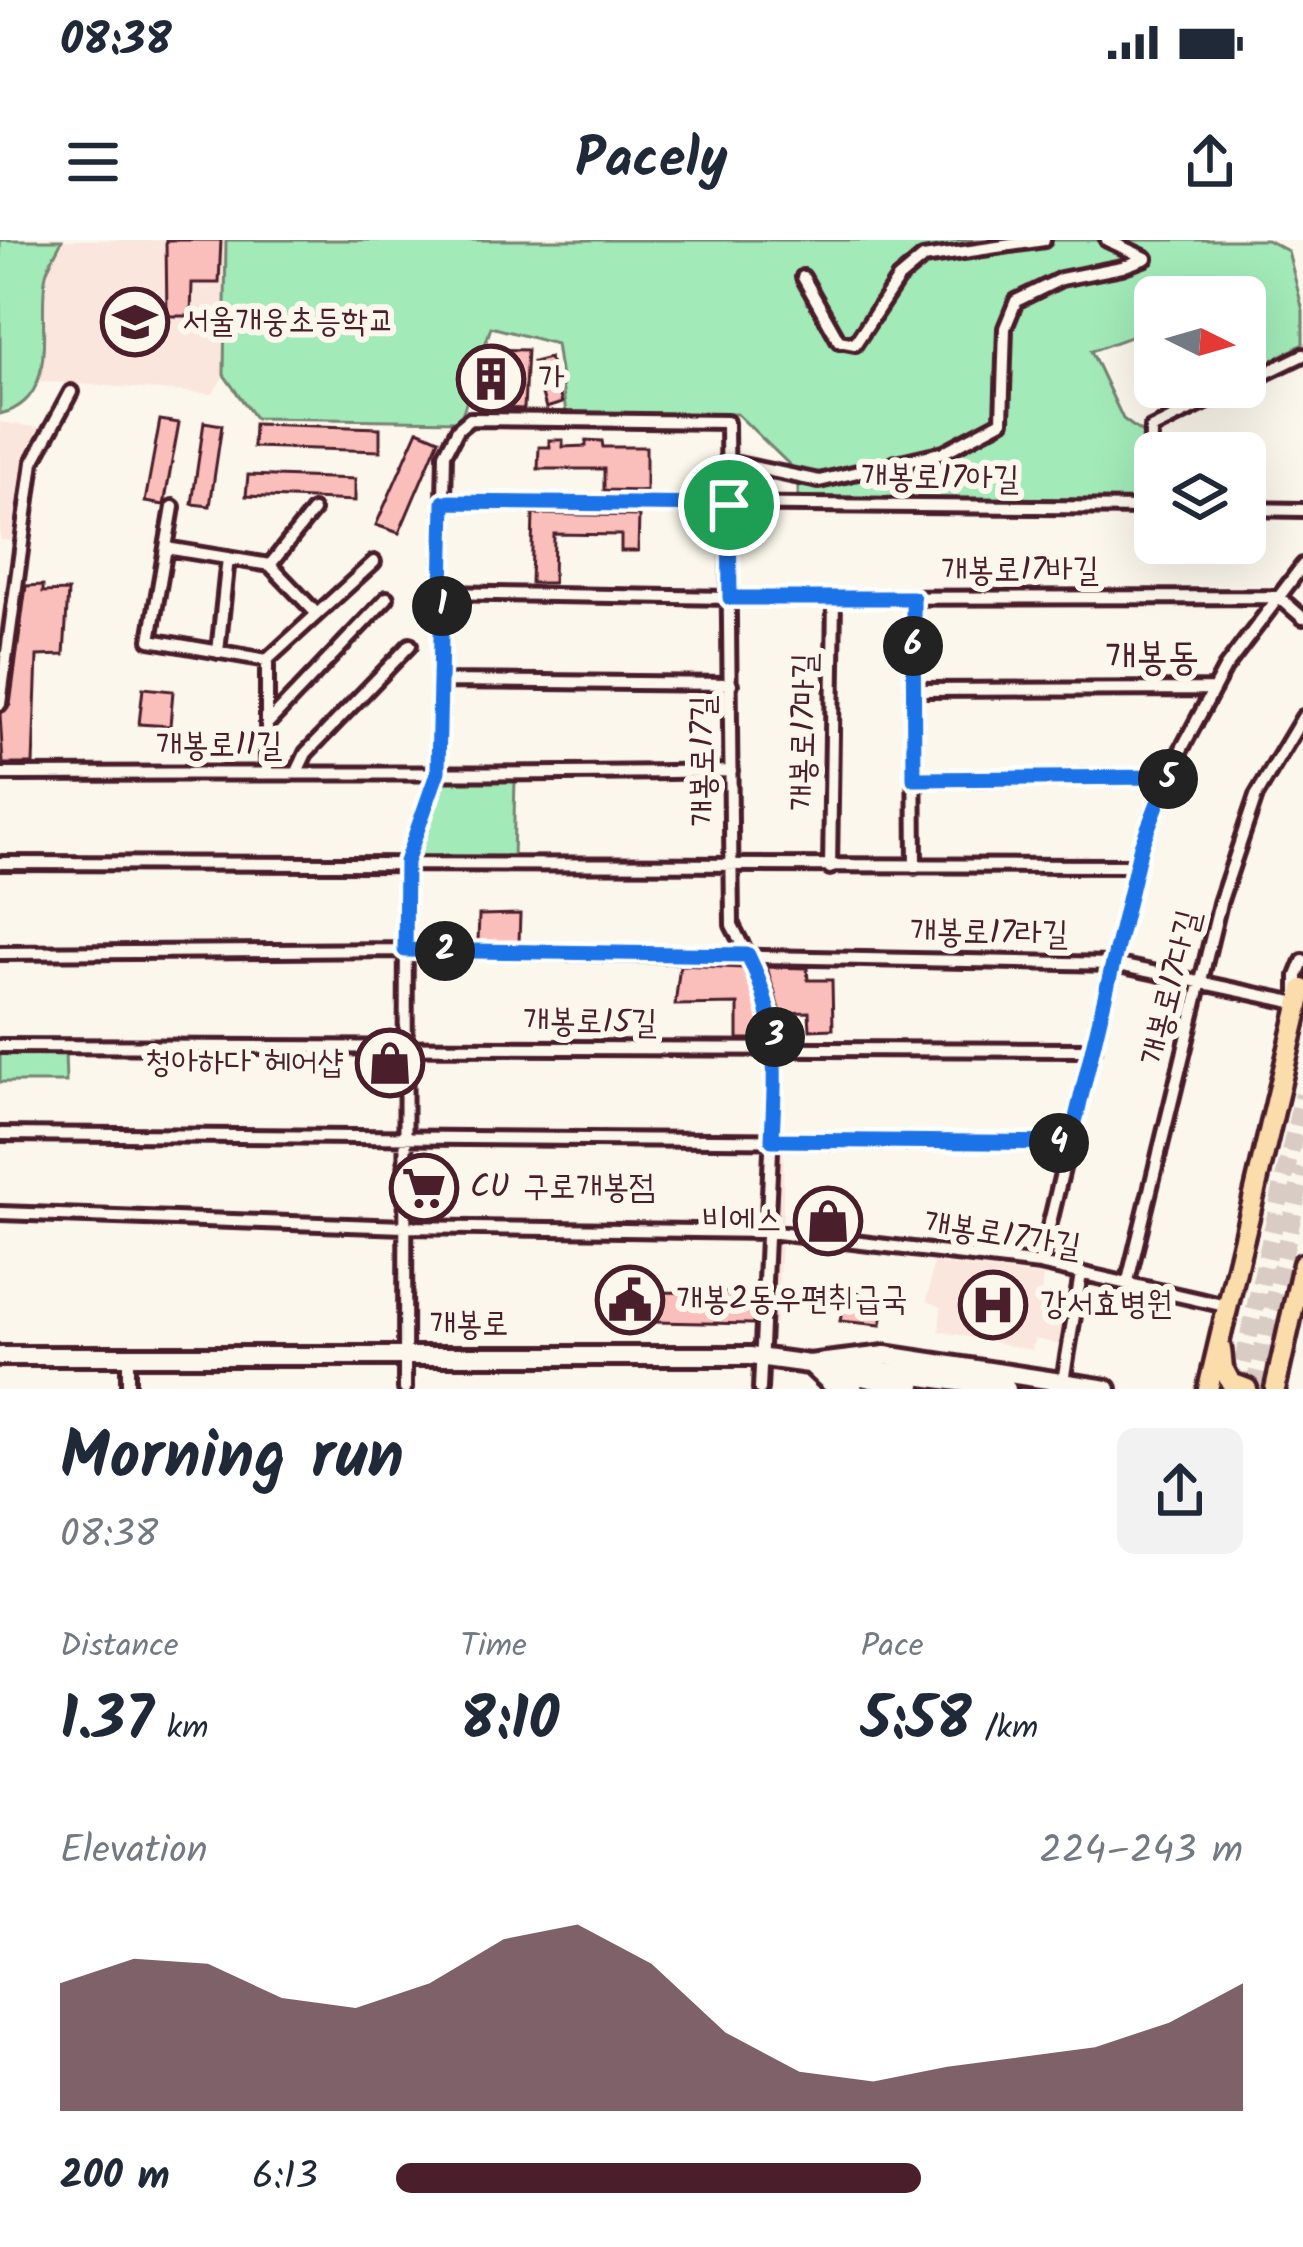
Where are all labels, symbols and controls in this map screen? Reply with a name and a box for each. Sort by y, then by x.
text: 08:38 [60,6,172,78]
text: Pacely [575,119,728,205]
icon: menu [60,129,126,195]
icon: share [1177,129,1243,195]
north arrow [1134,276,1266,408]
map controls [1134,276,1266,564]
school or university icon: 서울개웅초등학교 [100,287,170,357]
place label: 서울개웅초등학교 [182,296,394,349]
building icon: 가 [456,344,526,414]
place label: 가 [538,353,565,406]
button: layers [1134,432,1266,564]
street label: 개봉로17아길 [860,451,1020,507]
pin [678,454,780,556]
icon: arrive [696,472,762,538]
street label: 개봉로17바길 [941,545,1099,598]
pin: 1 [412,576,472,636]
text: 1 [437,579,447,632]
pin: 6 [883,616,943,676]
text: 6 [904,619,922,672]
district label: 개봉동 [1105,628,1199,690]
street label: 개봉로17마길 [777,652,833,812]
street label: 개봉로17길 [678,695,731,827]
street label: 개봉로11길 [156,720,282,773]
pin: 5 [1138,749,1198,809]
text: 5 [1160,752,1176,805]
street label: 개봉로17다길 [1127,905,1217,1071]
street label: 개봉로17라길 [909,906,1069,962]
pin: 2 [415,921,475,981]
text: 2 [435,924,455,977]
street label: 개봉로15길 [522,995,658,1051]
pin: 3 [745,1007,805,1067]
text: 3 [766,1010,784,1063]
shop icon: 청아하다 헤어샵 [355,1028,425,1098]
place label: 청아하다 헤어샵 [145,1037,344,1090]
pin: 4 [1029,1113,1089,1173]
text: 4 [1050,1116,1068,1169]
supermarket icon: CU 구로개봉점 [389,1153,459,1223]
place label: CU 구로개봉점 [470,1162,656,1215]
shop icon: 비에스 [793,1186,863,1256]
place label: 비에스 [702,1195,782,1248]
street label: 개봉로17가길 [920,1197,1084,1275]
public building icon: 개봉2동우편취급국 [595,1265,665,1335]
hospital icon: 강서효병원 [958,1270,1028,1340]
place label: 개봉2동우편취급국 [676,1274,908,1327]
place label: 강서효병원 [1040,1279,1173,1332]
street label: 개봉로 [429,1299,509,1352]
text: Morning run [60,1407,404,1512]
button: share [1117,1428,1243,1554]
text: 08:38 [60,1505,158,1567]
text: Distance [60,1621,179,1674]
text: Time [460,1621,527,1674]
text: Pace [861,1621,924,1674]
text: 1.37 [60,1674,153,1770]
text: 8:10 [460,1674,559,1770]
text: 5:58 [861,1674,972,1770]
text: km [153,1703,208,1756]
text: /km [972,1703,1038,1756]
text: Elevation [60,1821,208,1883]
text: 224–243 m [1039,1821,1243,1883]
text: 200 m [60,2147,170,2209]
text: 6:13 [252,2147,318,2209]

